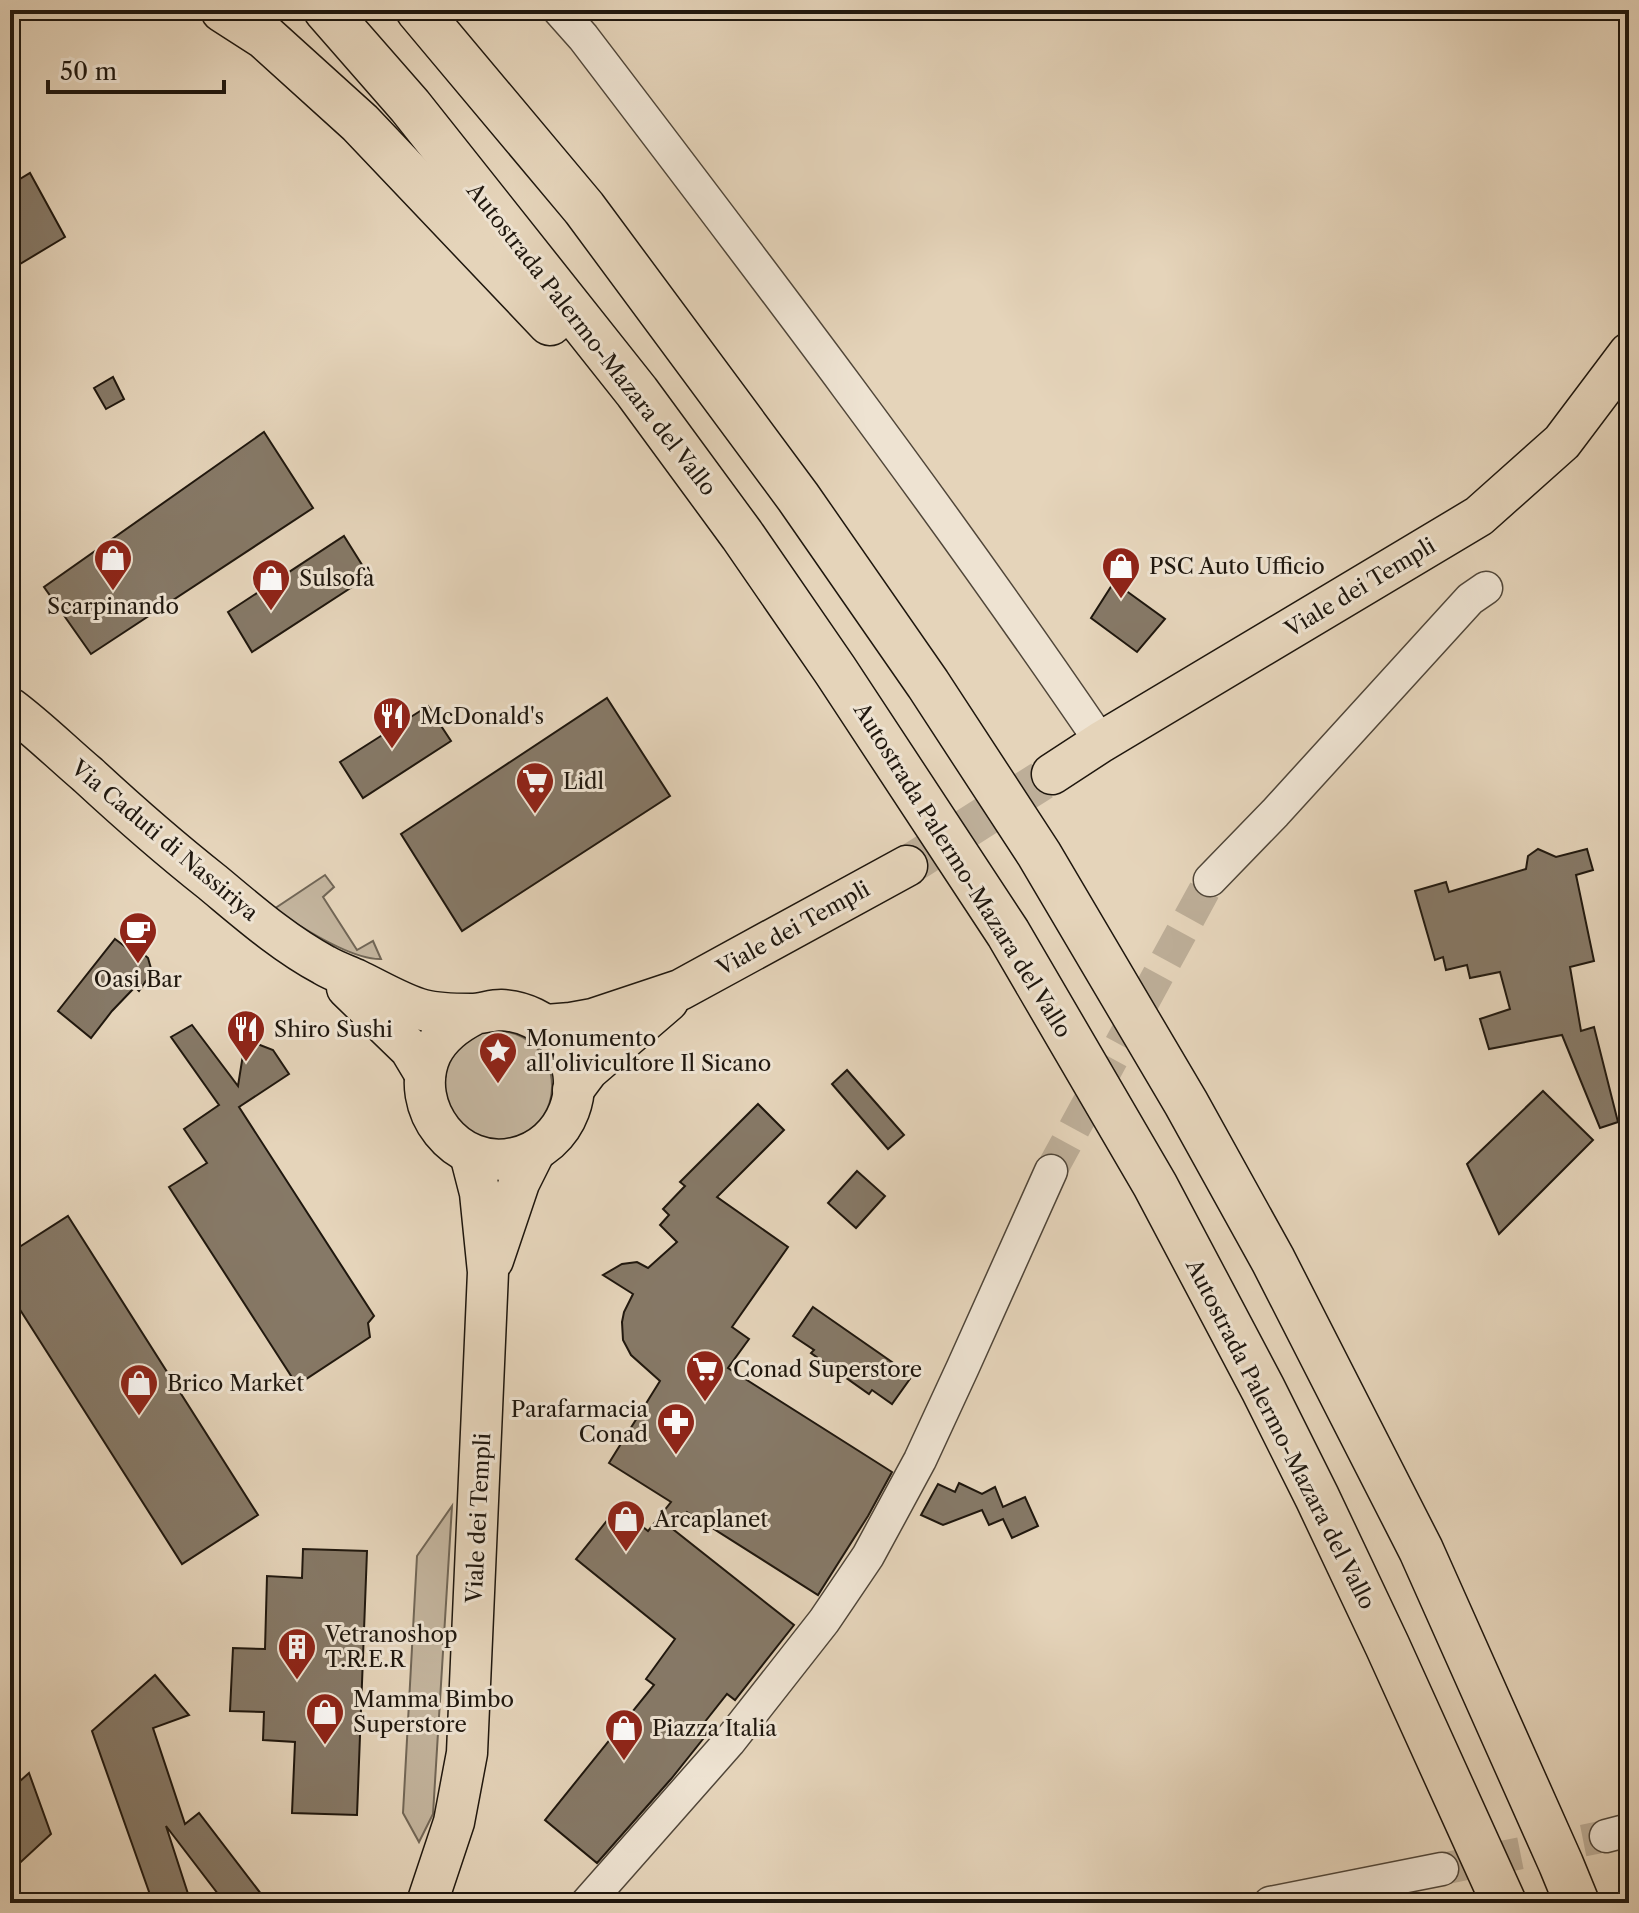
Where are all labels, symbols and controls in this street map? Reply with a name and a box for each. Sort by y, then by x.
scale bar [48,44,224,94]
text: 50 m [60,57,117,86]
street label: Autostrada Palermo-Mazara del Vallo [460,177,722,501]
street label: Viale dei Templi [1279,532,1441,643]
shop icon: Scarpinando [92,537,134,592]
shop icon: PSC Auto Ufficio [1100,545,1142,600]
place label: PSC Auto Ufficio [1149,553,1325,580]
shop icon: Sulsofà [250,557,292,612]
place label: Sulsofà [299,565,375,592]
place label: Scarpinando [47,593,179,620]
restaurant icon: McDonald's [371,695,413,750]
street label: Autostrada Palermo-Mazara del Vallo [847,697,1077,1043]
place label: McDonald's [420,703,544,730]
street label: Via Caduti di Nassiriya [65,754,264,927]
supermarket icon: Lidl [514,760,556,815]
place label: Lidl [563,768,605,795]
street label: Viale dei Templi [711,875,875,982]
cafe icon: Oasi Bar [117,910,159,965]
place label: Oasi Bar [94,966,182,993]
restaurant icon: Shiro Sushi [225,1008,267,1063]
place label: Shiro Sushi [274,1016,393,1043]
place label: Monumento all'olivicultore Il Sicano [526,1025,771,1077]
place icon: Monumento all'olivicultore Il Sicano [477,1030,519,1085]
street label: Autostrada Palermo-Mazara del Vallo [1180,1254,1381,1614]
supermarket icon: Conad Superstore [684,1348,726,1403]
place label: Conad Superstore [733,1356,922,1383]
shop icon: Brico Market [118,1362,160,1417]
place label: Brico Market [167,1370,304,1397]
place label: Parafarmacia Conad [511,1396,648,1448]
pharmacy icon: Parafarmacia Conad [655,1401,697,1456]
street label: Viale dei Templi [461,1432,496,1605]
shop icon: Arcaplanet [605,1498,647,1553]
place label: Arcaplanet [653,1506,768,1533]
place label: Vetranoshop T.R.E.R [324,1621,457,1673]
building icon: Vetranoshop T.R.E.R [276,1626,318,1681]
place label: Mamma Bimbo Superstore [353,1686,514,1738]
shop icon: Mamma Bimbo Superstore [304,1691,346,1746]
shop icon: Piazza Italia [603,1707,645,1762]
place label: Piazza Italia [652,1715,777,1742]

